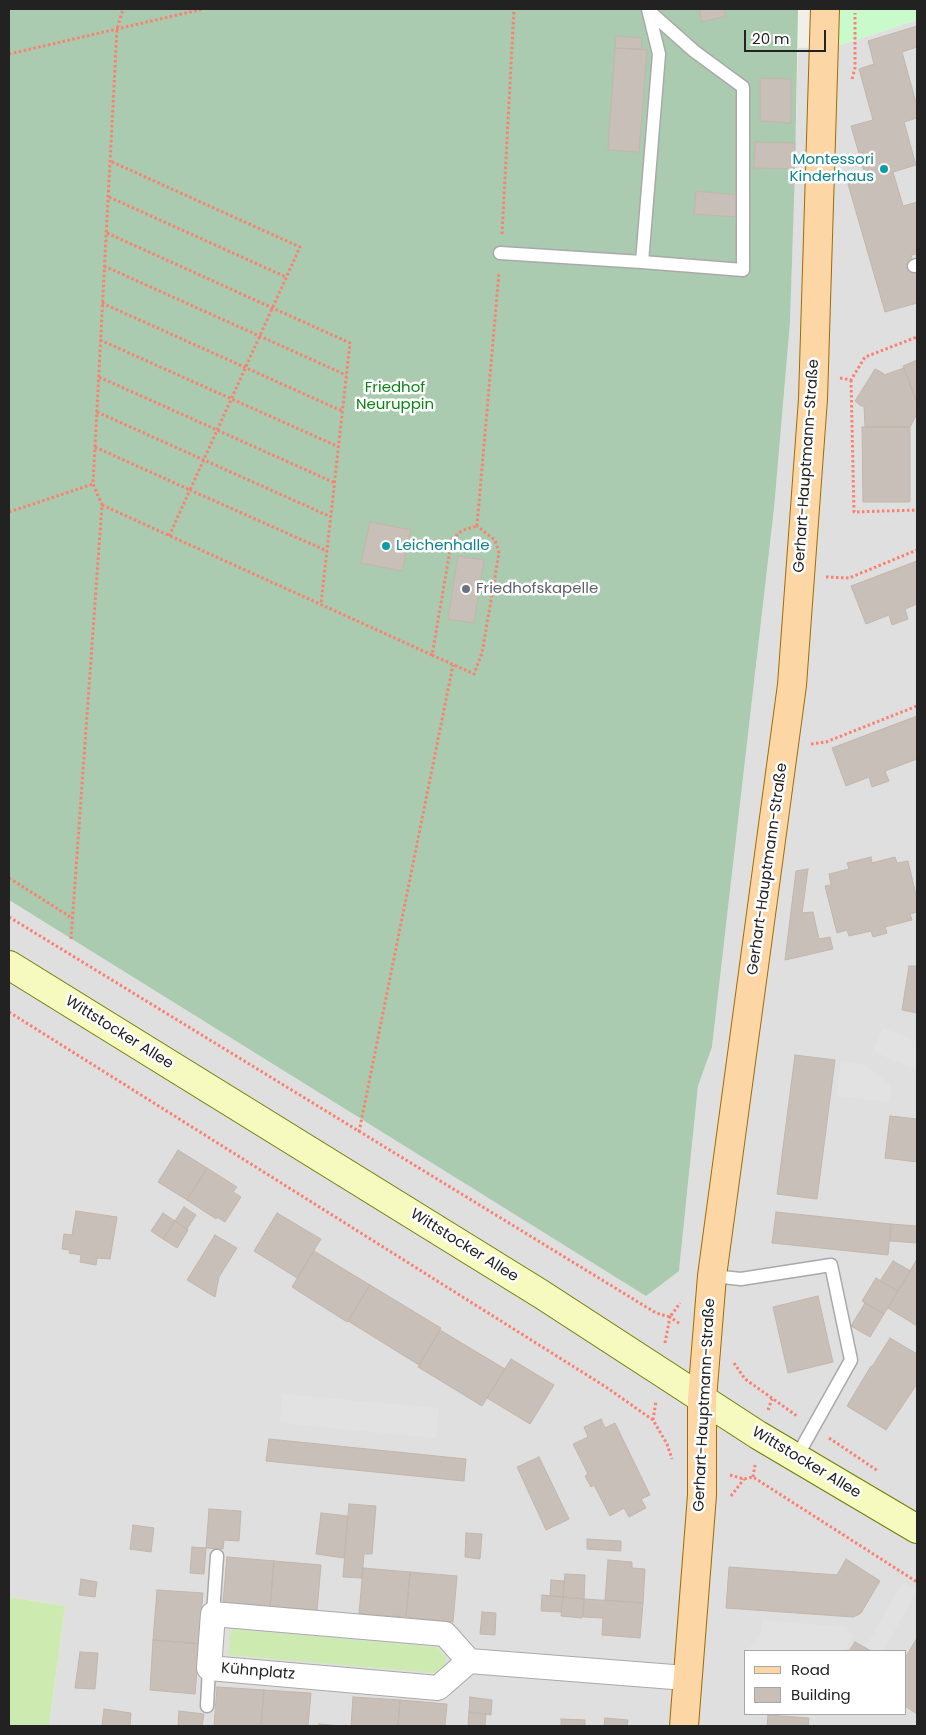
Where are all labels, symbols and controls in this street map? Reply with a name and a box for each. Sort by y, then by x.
scale bar [746,20,828,52]
text: 20 m [752,28,790,49]
place label: Montessori Kinderhaus [790,151,874,186]
marker: Montessori Kinderhaus [878,163,890,175]
street label: Gerhart-Hauptmann-Straße [791,359,823,573]
park label: Friedhof Neuruppin [356,379,434,414]
place label: Leichenhalle [396,537,489,555]
marker: Leichenhalle [380,540,392,552]
place label: Friedhofskapelle [476,580,598,598]
marker: Friedhofskapelle [460,583,472,595]
street label: Gerhart-Hauptmann-Straße [744,762,792,976]
street label: Wittstocker Allee [62,993,176,1073]
street label: Wittstocker Allee [407,1206,521,1286]
street label: Gerhart-Hauptmann-Straße [690,1298,720,1512]
street label: Wittstocker Allee [748,1423,864,1503]
legend [744,1650,906,1715]
text: Road [791,1659,830,1680]
street label: Kühnplatz [220,1660,296,1684]
text: Building [791,1684,851,1705]

